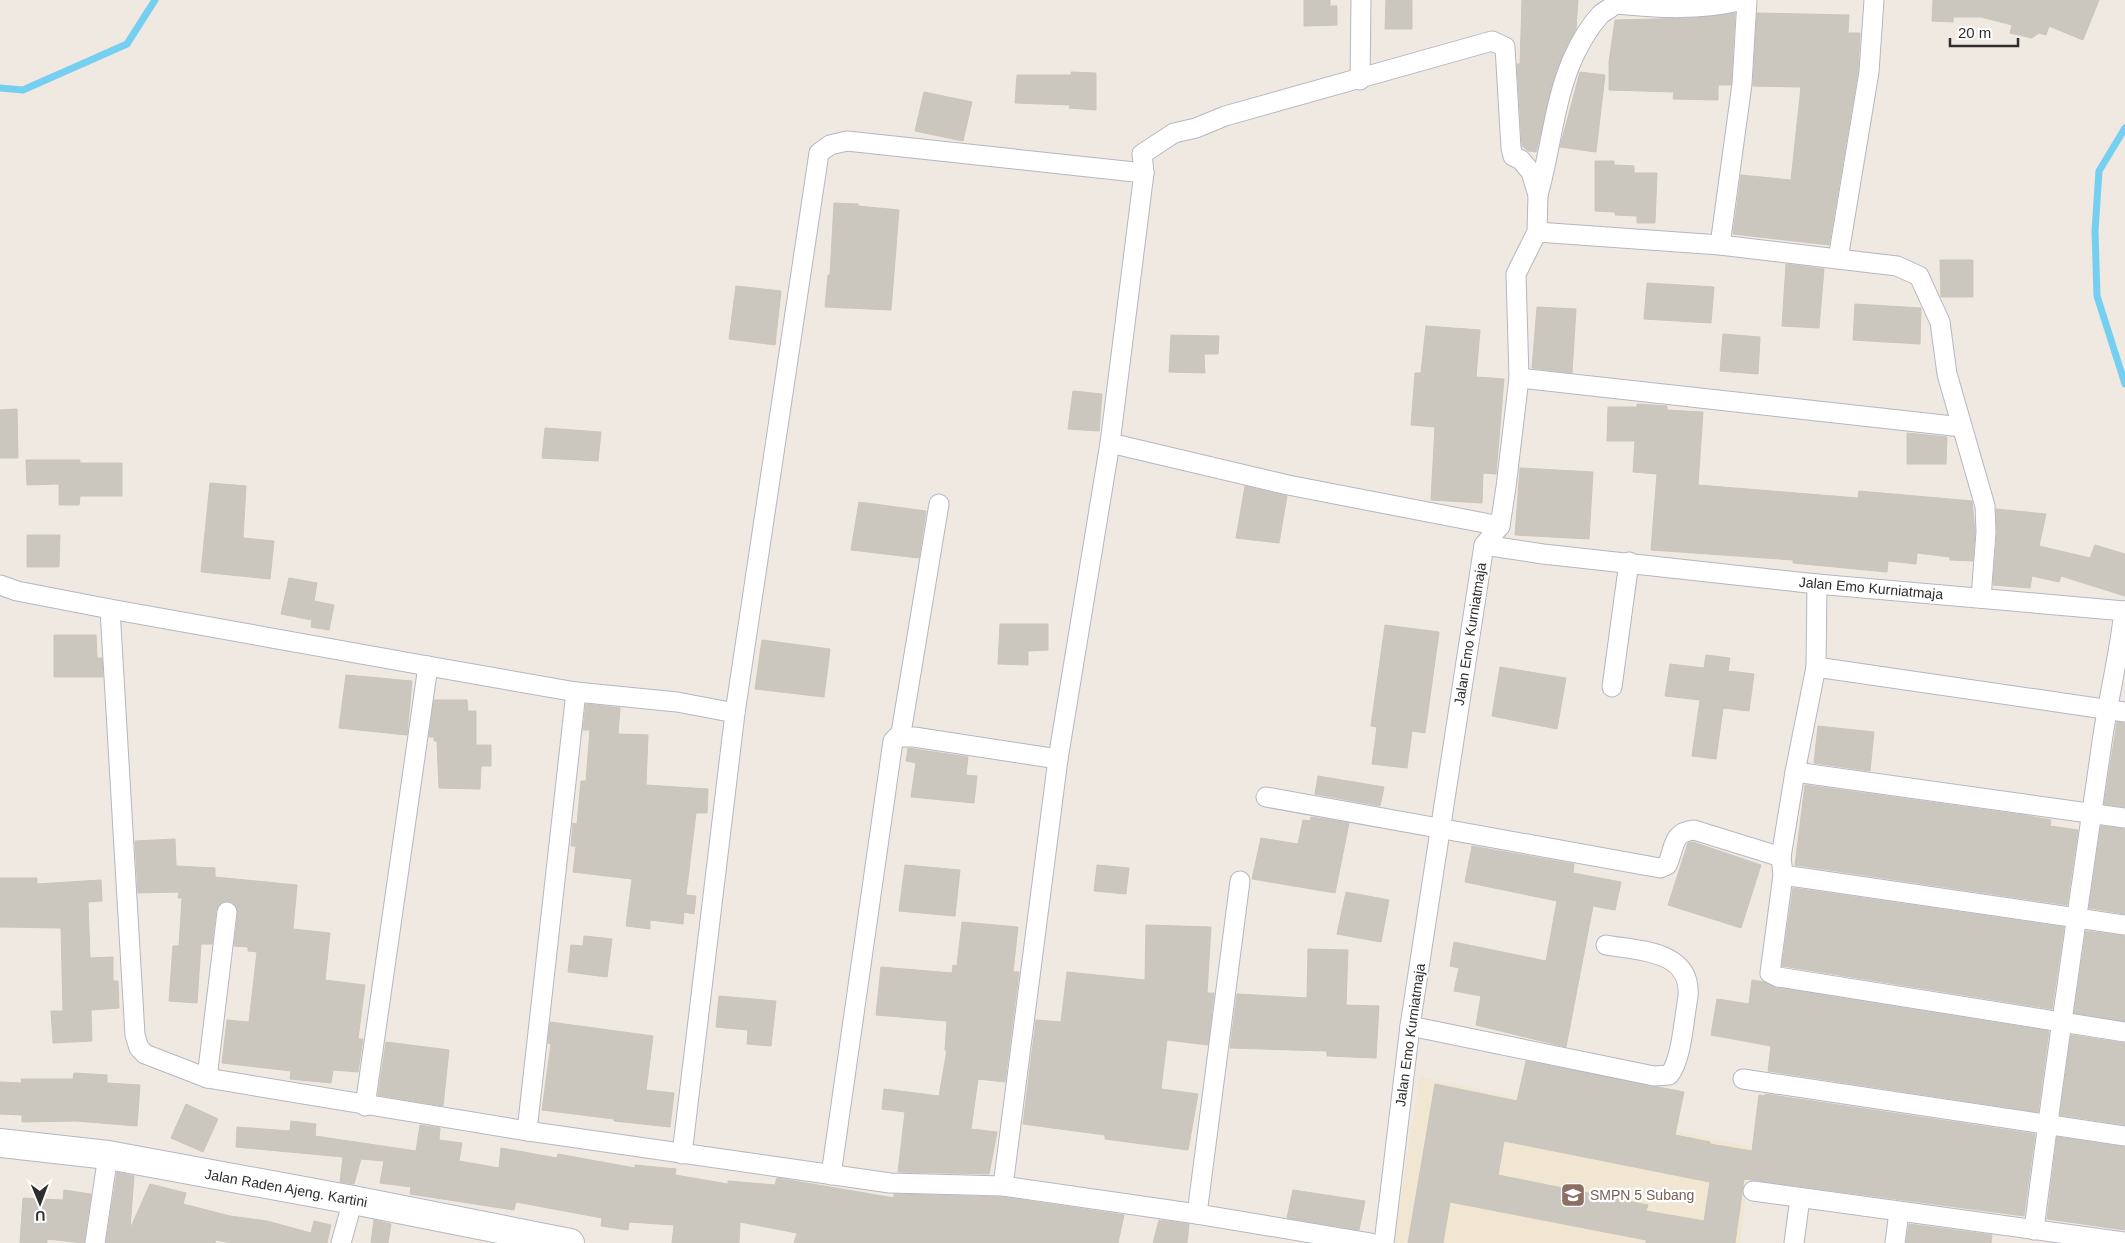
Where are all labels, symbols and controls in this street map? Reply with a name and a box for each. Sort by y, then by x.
scale bar [1950,15,2018,47]
text: 20 m [1958,24,1991,41]
street label: Jalan Emo Kurniatmaja [1451,561,1489,707]
street label: Jalan Emo Kurniatmaja [1798,574,1944,602]
street label: Jalan Emo Kurniatmaja [1392,962,1428,1108]
street label: Jalan Raden Ajeng. Kartini [203,1166,369,1210]
north arrow [15,1178,65,1228]
school or university icon: SMPN 5 Subang [1560,1182,1586,1208]
place label: SMPN 5 Subang [1590,1187,1694,1203]
text: U [35,1208,45,1224]

